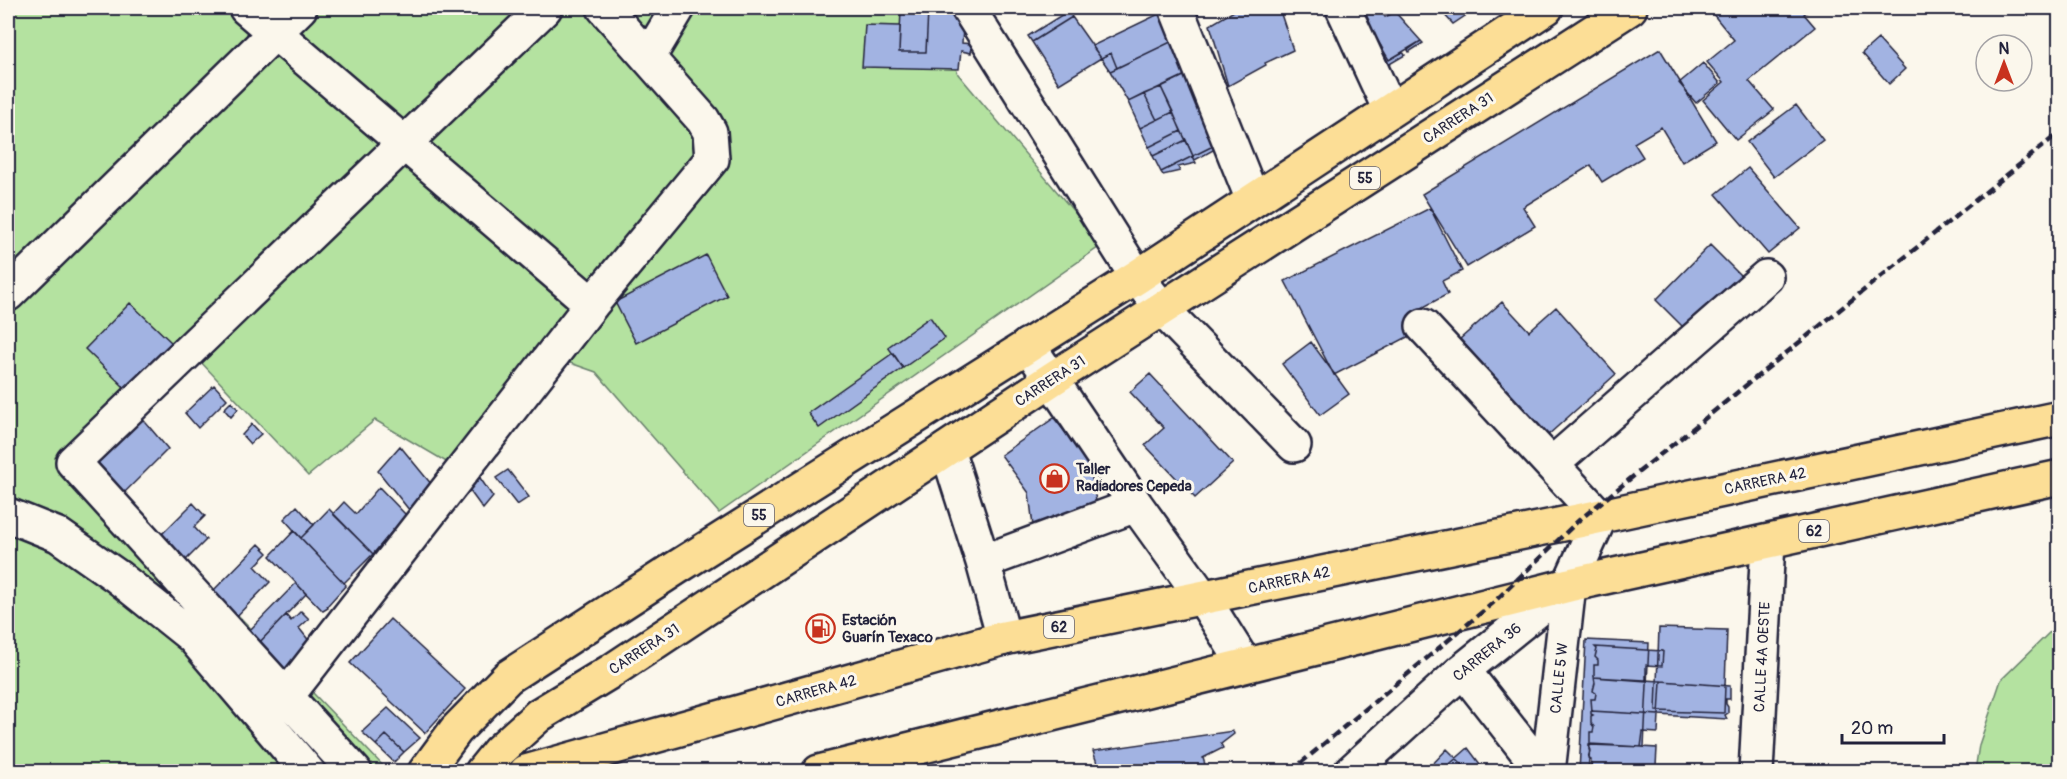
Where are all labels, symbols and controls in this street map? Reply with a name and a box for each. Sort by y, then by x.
north arrow [1974,33,2034,93]
text: N [1999,39,2010,59]
street label: CARRERA 31 [1420,89,1497,148]
road number: 55 [1350,167,1380,189]
street label: CARRERA 31 [1012,352,1089,411]
place label: Taller Radiadores Cepeda [1075,460,1192,496]
shop icon: Taller Radiadores Cepeda [1039,462,1071,494]
street label: CARRERA 42 [1723,464,1808,499]
road number: 55 [744,504,774,526]
road number: 62 [1799,520,1829,542]
street label: CARRERA 42 [1247,563,1332,598]
street label: CALLE 4A OESTE [1750,601,1775,713]
place label: Estación Guarín Texaco [842,611,933,647]
fuel station icon: Estación Guarín Texaco [805,613,837,645]
road number: 62 [1044,616,1074,638]
street label: CARRERA 36 [1449,619,1526,686]
street label: CARRERA 31 [606,620,683,679]
street label: CALLE 5 W [1546,641,1573,714]
street label: CARRERA 42 [774,671,859,712]
scale bar [1842,707,1944,745]
text: 20 m [1851,717,1893,740]

